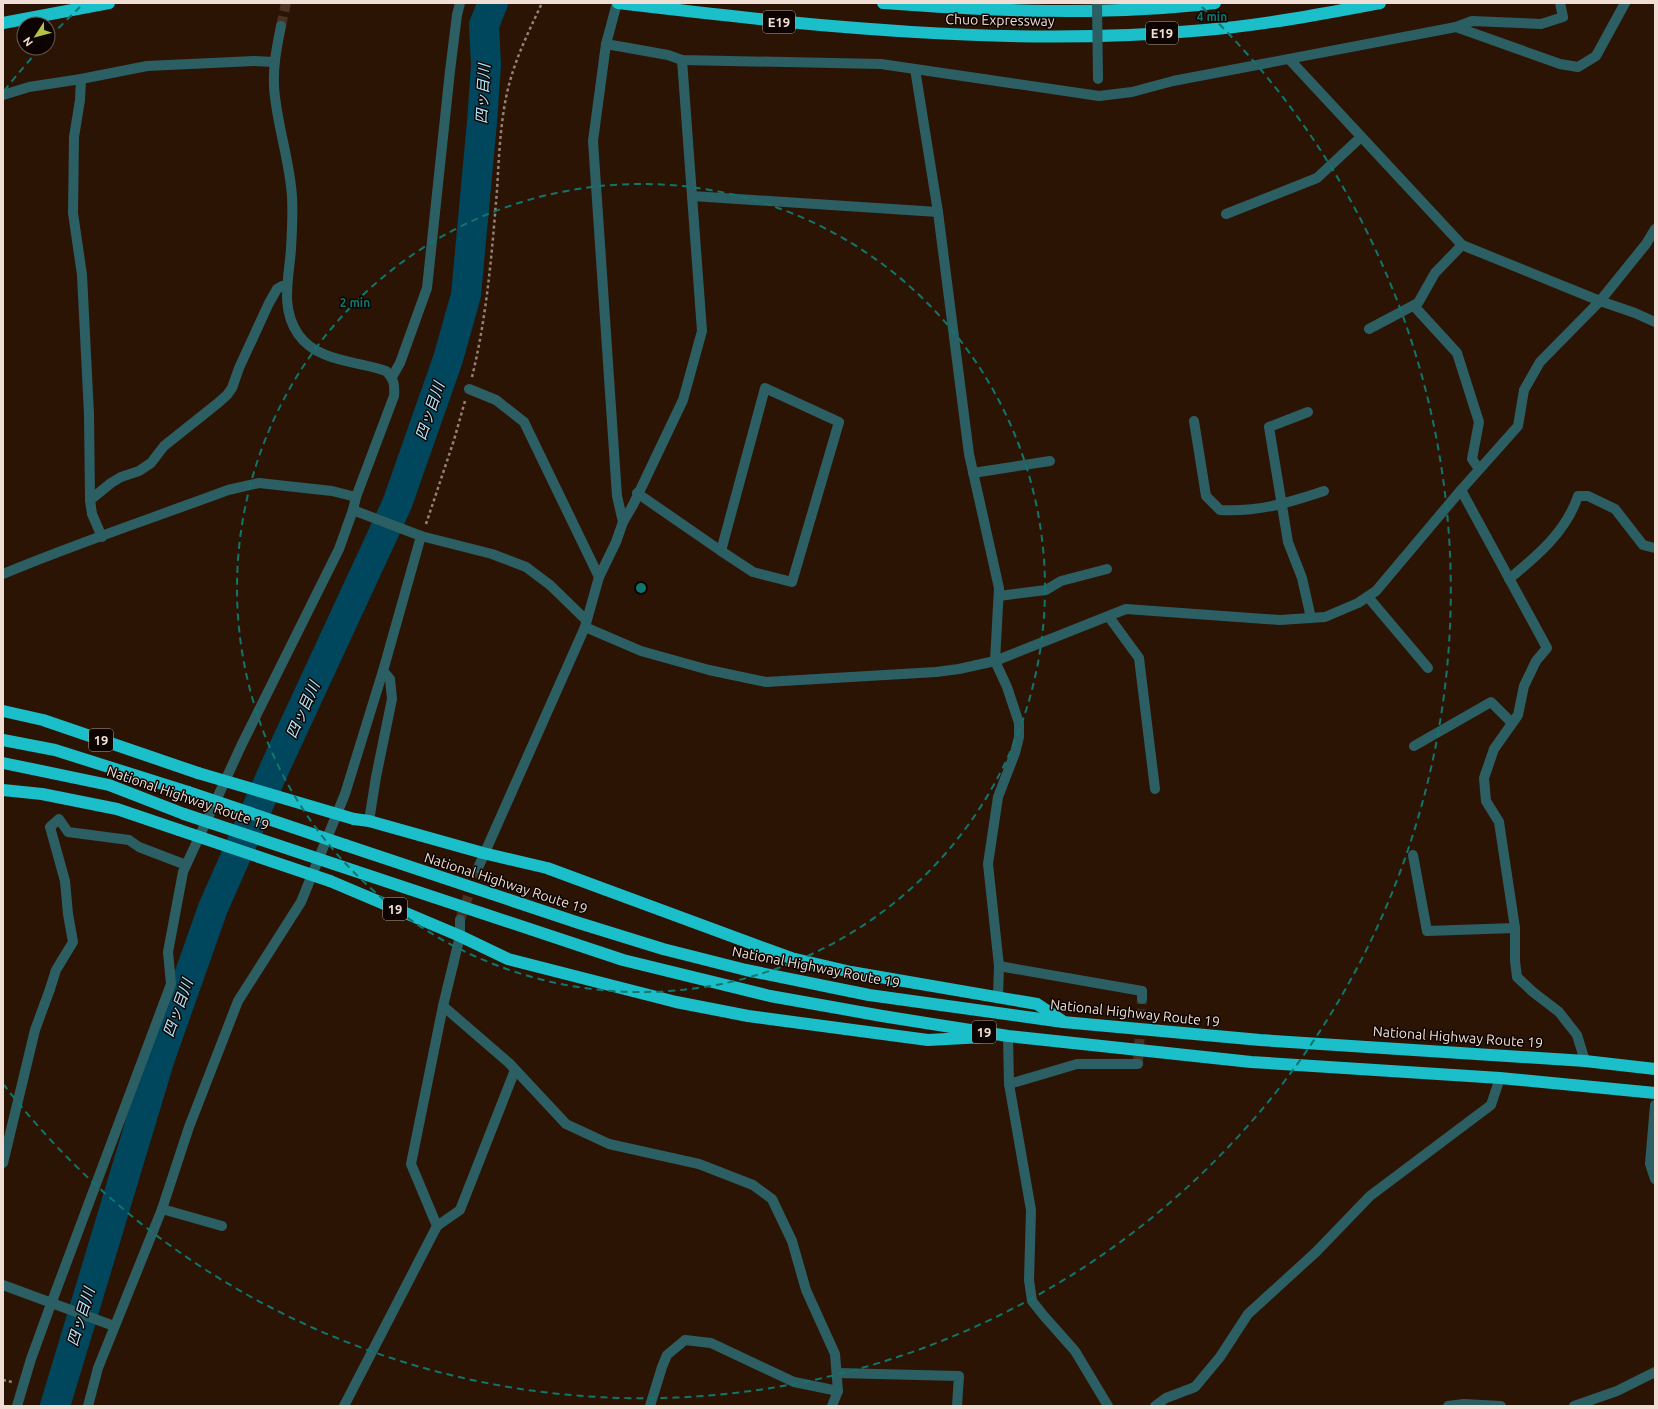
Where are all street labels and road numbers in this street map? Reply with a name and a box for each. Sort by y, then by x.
road number: E19 [763,11,795,33]
street label: Chuo Expressway [945,11,1055,29]
road number: E19 [1146,22,1178,44]
road number: 19 [89,729,113,751]
street label: National Highway Route 19 [105,763,271,833]
street label: National Highway Route 19 [422,849,590,917]
road number: 19 [383,898,407,920]
street label: National Highway Route 19 [731,943,901,991]
street label: National Highway Route 19 [1049,996,1221,1030]
road number: 19 [972,1021,996,1043]
street label: National Highway Route 19 [1372,1023,1544,1051]

